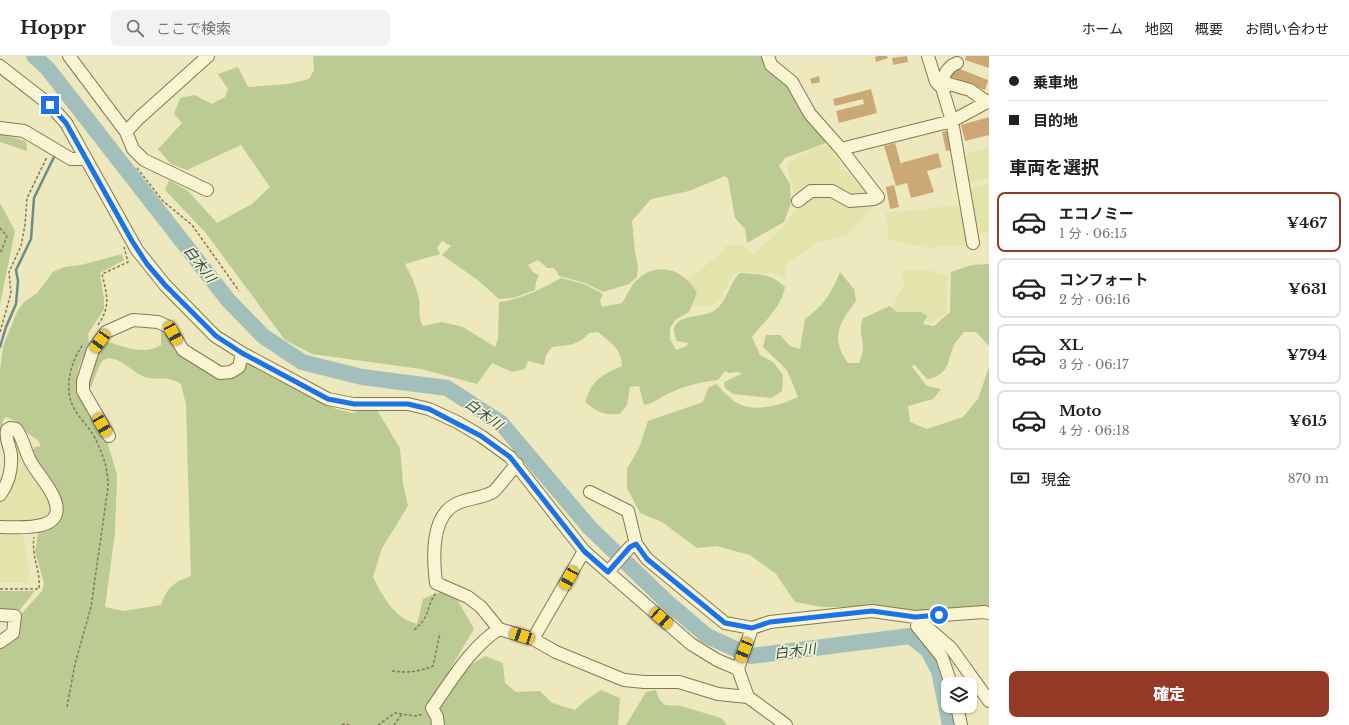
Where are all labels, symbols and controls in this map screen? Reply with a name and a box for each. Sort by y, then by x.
search box [110,10,390,46]
text: Hoppr [20,16,86,39]
icon: search [124,17,146,39]
text: ここで検索 [156,19,231,38]
text: ホーム [1081,20,1123,38]
text: 地図 [1145,20,1173,38]
text: 概要 [1195,20,1223,38]
text: お問い合わせ [1245,20,1329,38]
text: 乗車地 [1033,73,1078,92]
route end [41,96,59,114]
text: 目的地 [1033,111,1078,130]
text: 車両を選択 [1009,157,1099,179]
icon: car [1011,204,1047,240]
text: エコノミー [1059,204,1134,223]
text: ¥467 [1286,213,1327,232]
text: 1 分 · 06:15 [1059,225,1127,242]
water label: 白木川 [180,242,221,288]
icon: car [1011,270,1047,306]
text: コンフォート [1059,270,1149,289]
text: ¥631 [1288,279,1327,298]
text: 2 分 · 06:16 [1059,291,1130,308]
car [162,320,184,346]
car [88,328,112,354]
text: XL [1059,335,1083,354]
icon: car [1011,336,1047,372]
text: ¥794 [1286,345,1327,364]
text: 3 分 · 06:17 [1059,356,1129,373]
water label: 白木川 [462,394,508,435]
text: Moto [1059,401,1101,420]
icon: car [1011,402,1047,438]
text: ¥615 [1289,411,1327,430]
car [91,412,113,438]
text: 4 分 · 06:18 [1059,422,1130,439]
icon: cash [1009,467,1031,489]
text: 現金 [1041,470,1071,489]
text: 870 m [1288,470,1329,487]
car [558,565,580,591]
car [648,606,674,630]
route start [930,606,948,624]
car [509,627,535,645]
car [734,637,754,663]
water label: 白木川 [773,639,819,662]
button: 確定 [1009,671,1329,717]
map controls [941,677,977,713]
button: layers [941,677,977,713]

